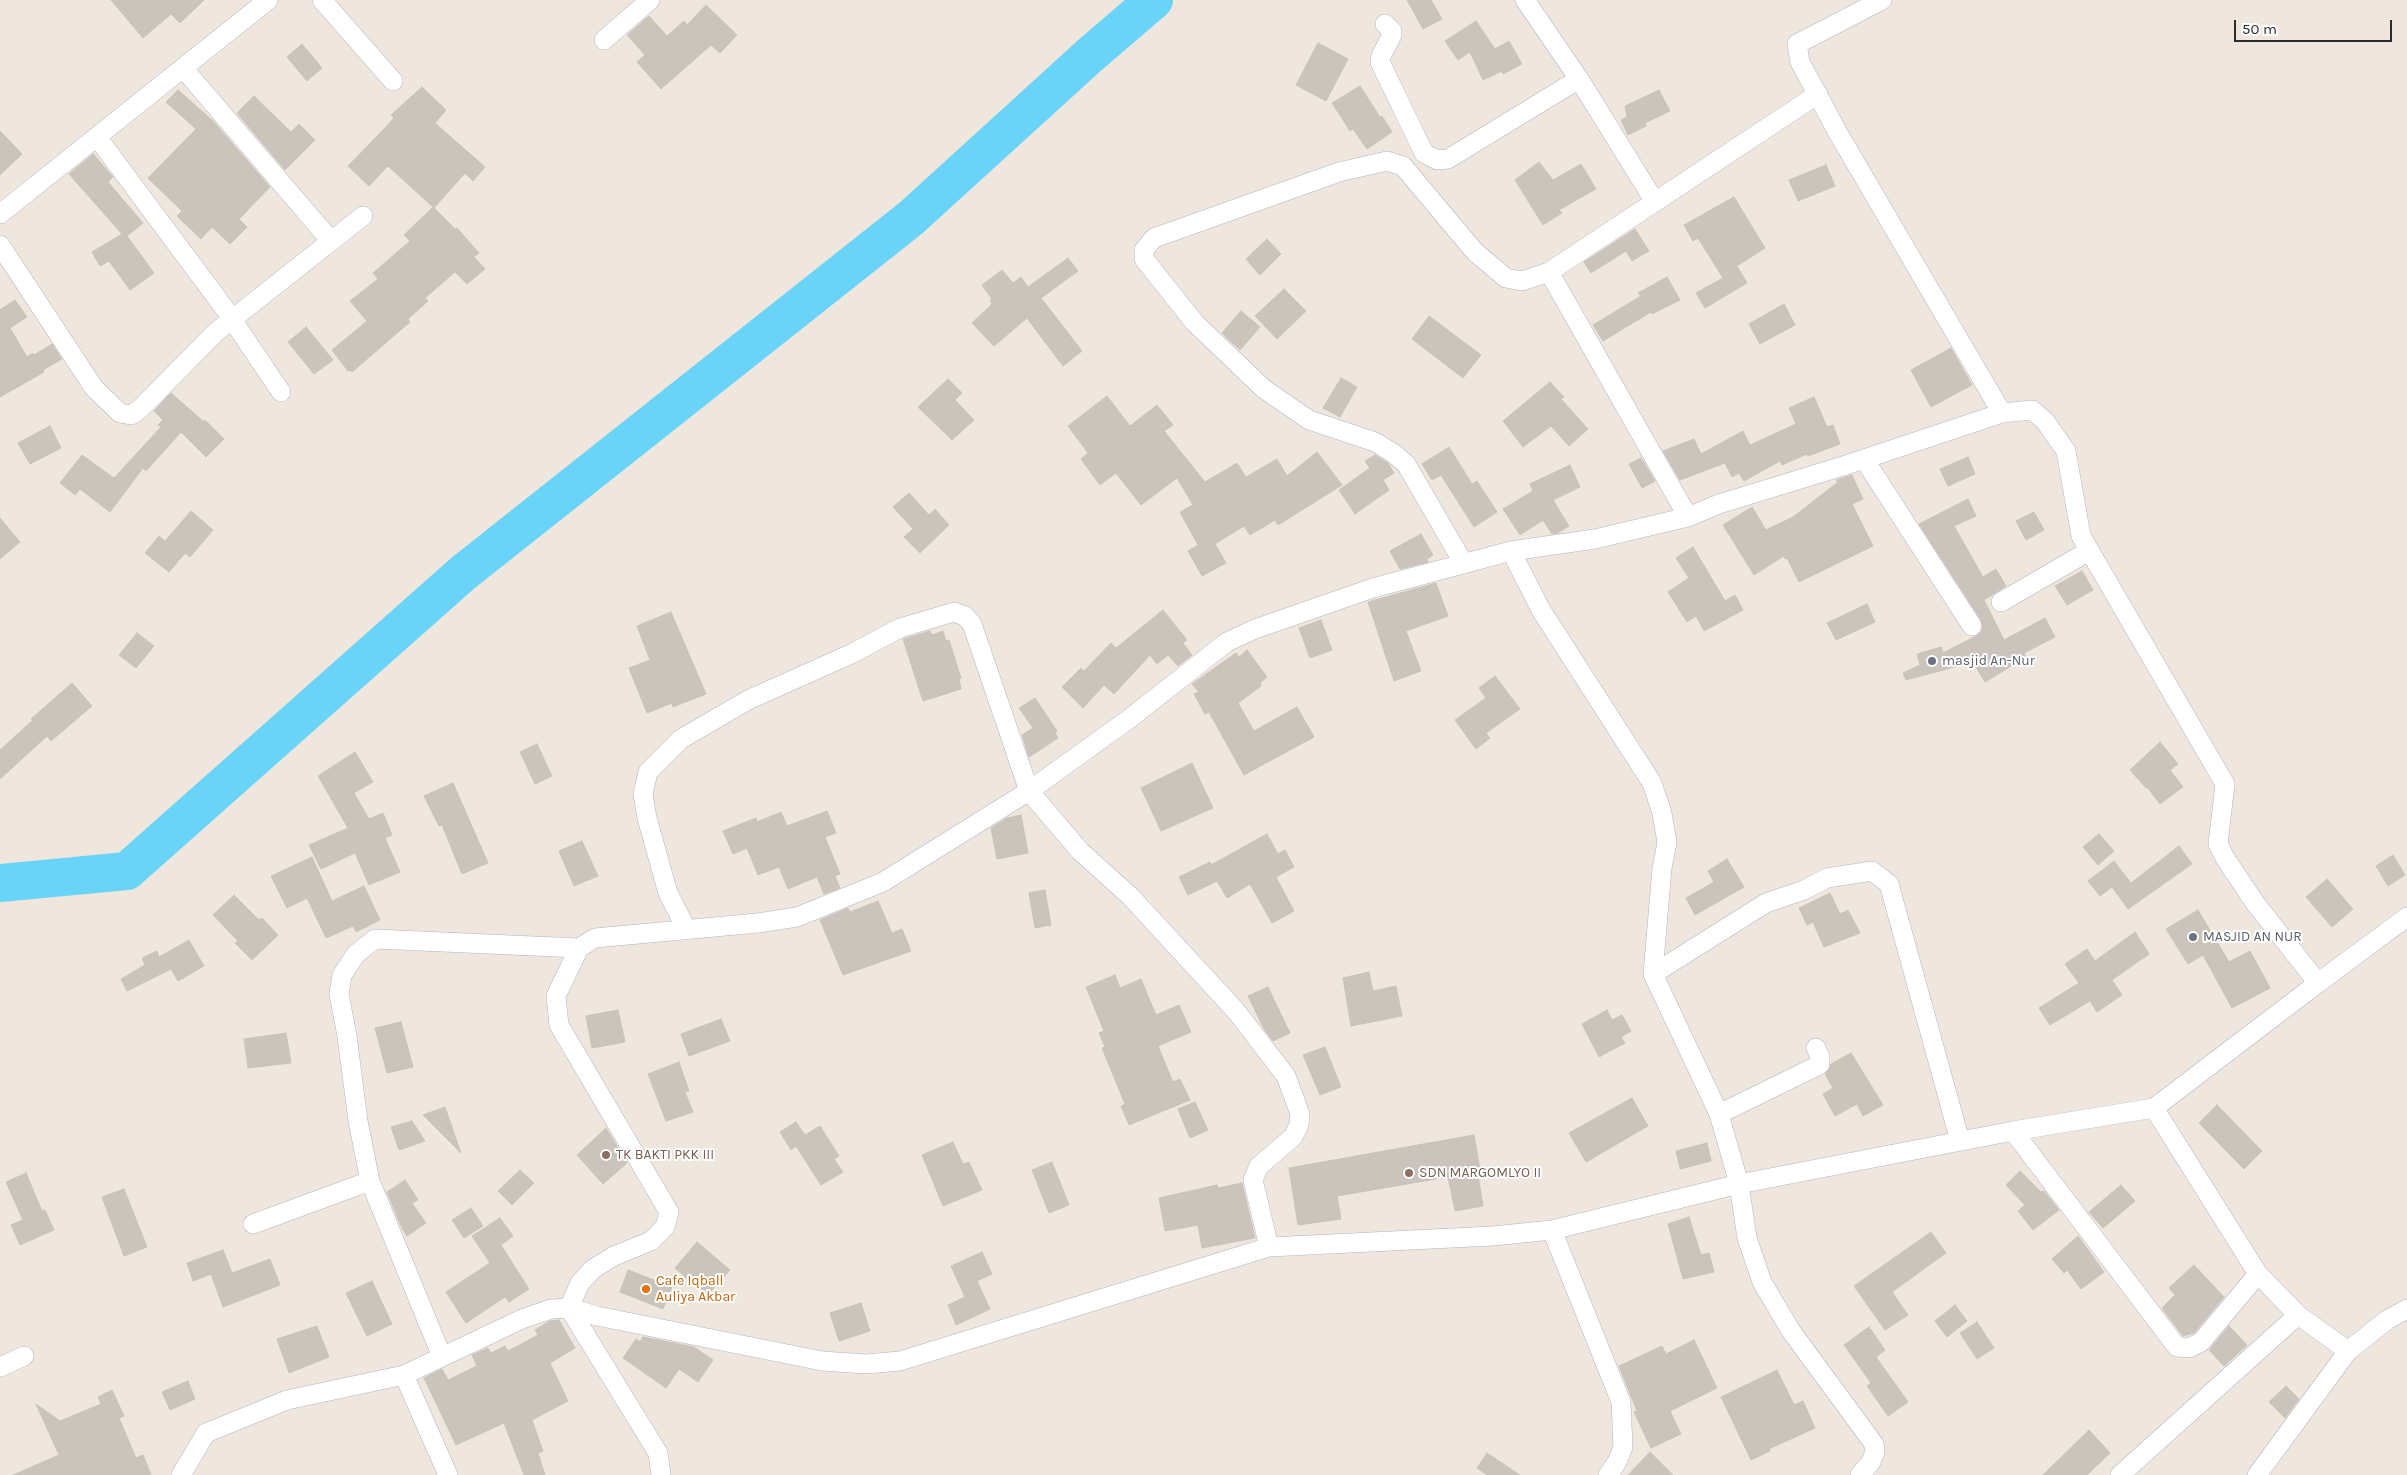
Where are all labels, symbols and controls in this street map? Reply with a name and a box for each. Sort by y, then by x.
scale bar [2237,10,2394,42]
text: 50 m [2242,20,2277,38]
place label: masjid An-Nur [1942,653,2035,669]
marker: masjid An-Nur [1926,655,1938,667]
place label: MASJID AN NUR [2203,929,2302,945]
marker: MASJID AN NUR [2187,931,2199,943]
place label: TK BAKTI PKK III [616,1147,714,1163]
marker: TK BAKTI PKK III [600,1149,612,1161]
place label: SDN MARGOMLYO II [1419,1165,1541,1181]
marker: SDN MARGOMLYO II [1403,1167,1415,1179]
place label: Cafe Iqball Auliya Akbar [656,1273,735,1305]
marker: Cafe Iqball Auliya Akbar [640,1283,652,1295]

